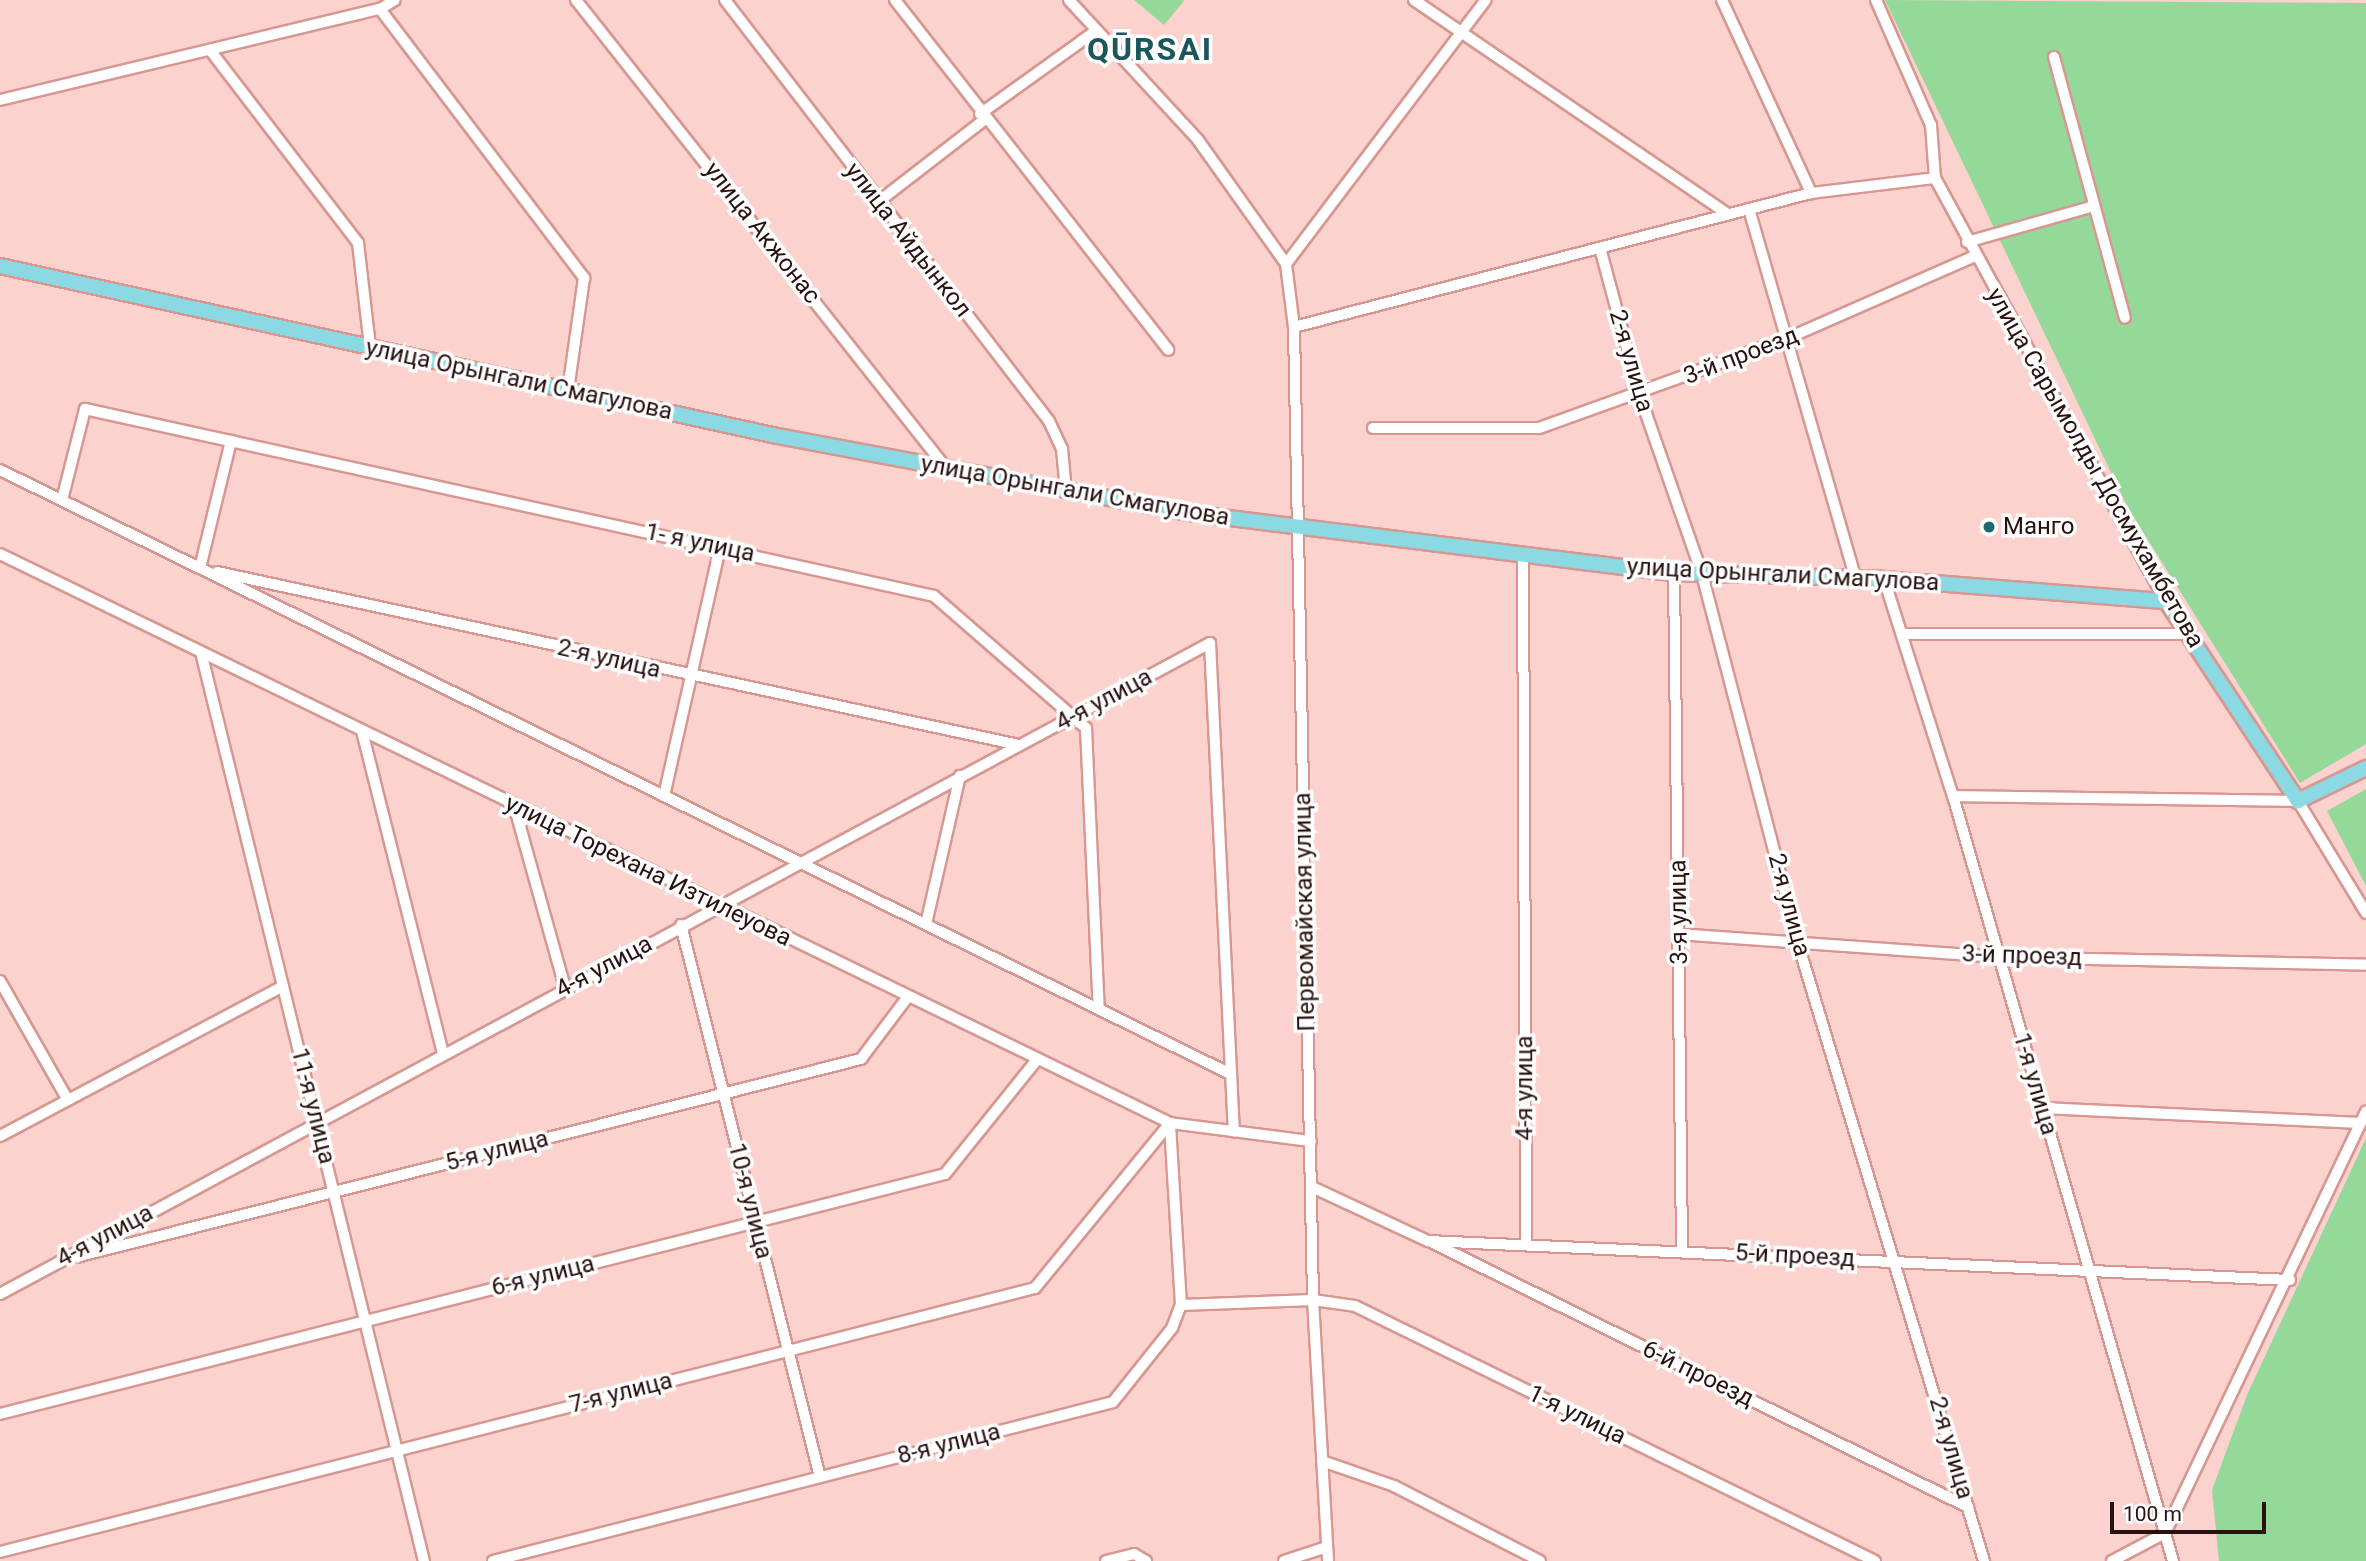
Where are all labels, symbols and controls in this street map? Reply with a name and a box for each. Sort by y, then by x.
district label: QŪRSAI [1088,30,1212,68]
street label: улица Акжонас [698,156,826,310]
street label: улица Айдынкол [839,157,977,323]
street label: улица Сарымолды Досмухамбетова [1980,283,2210,653]
street label: 2-я улица [1603,307,1659,415]
street label: 3-й проезд [1680,321,1802,391]
street label: улица Орынгали Смагулова [363,333,675,427]
street label: улица Орынгали Смагулова [918,450,1232,532]
place label: Манго [2003,513,2074,541]
street label: 1- я улица [643,517,757,569]
marker: Манго [1981,519,1997,535]
street label: улица Орынгали Смагулова [1626,552,1940,598]
street label: 2-я улица [555,633,663,685]
street label: 4-я улица [1051,663,1157,737]
street label: улица Торехана Изтилеуова [500,789,796,953]
street label: Первомайская улица [1289,792,1321,1032]
street label: 2-я улица [1761,850,1817,960]
street label: 3-я улица [1664,859,1694,965]
street label: 4-я улица [551,930,657,1004]
street label: 3-й проезд [1961,940,2083,972]
street label: 1-я улица [2007,1030,2063,1138]
street label: 4-я улица [1511,1035,1539,1141]
street label: 11-я улица [285,1045,341,1167]
street label: 5-я улица [443,1124,551,1178]
street label: 10-я улица [722,1140,778,1262]
street label: 4-я улица [52,1199,158,1273]
street label: 5-й проезд [1734,1238,1856,1274]
street label: 6-я улица [489,1249,597,1303]
street label: 6-й проезд [1638,1335,1758,1413]
street label: 7-я улица [567,1366,675,1420]
street label: 1-я улица [1523,1379,1631,1451]
street label: 2-я улица [1923,1394,1979,1502]
street label: 8-я улица [895,1417,1003,1471]
scale bar [2114,1488,2270,1532]
text: 100 m [2123,1502,2182,1526]

